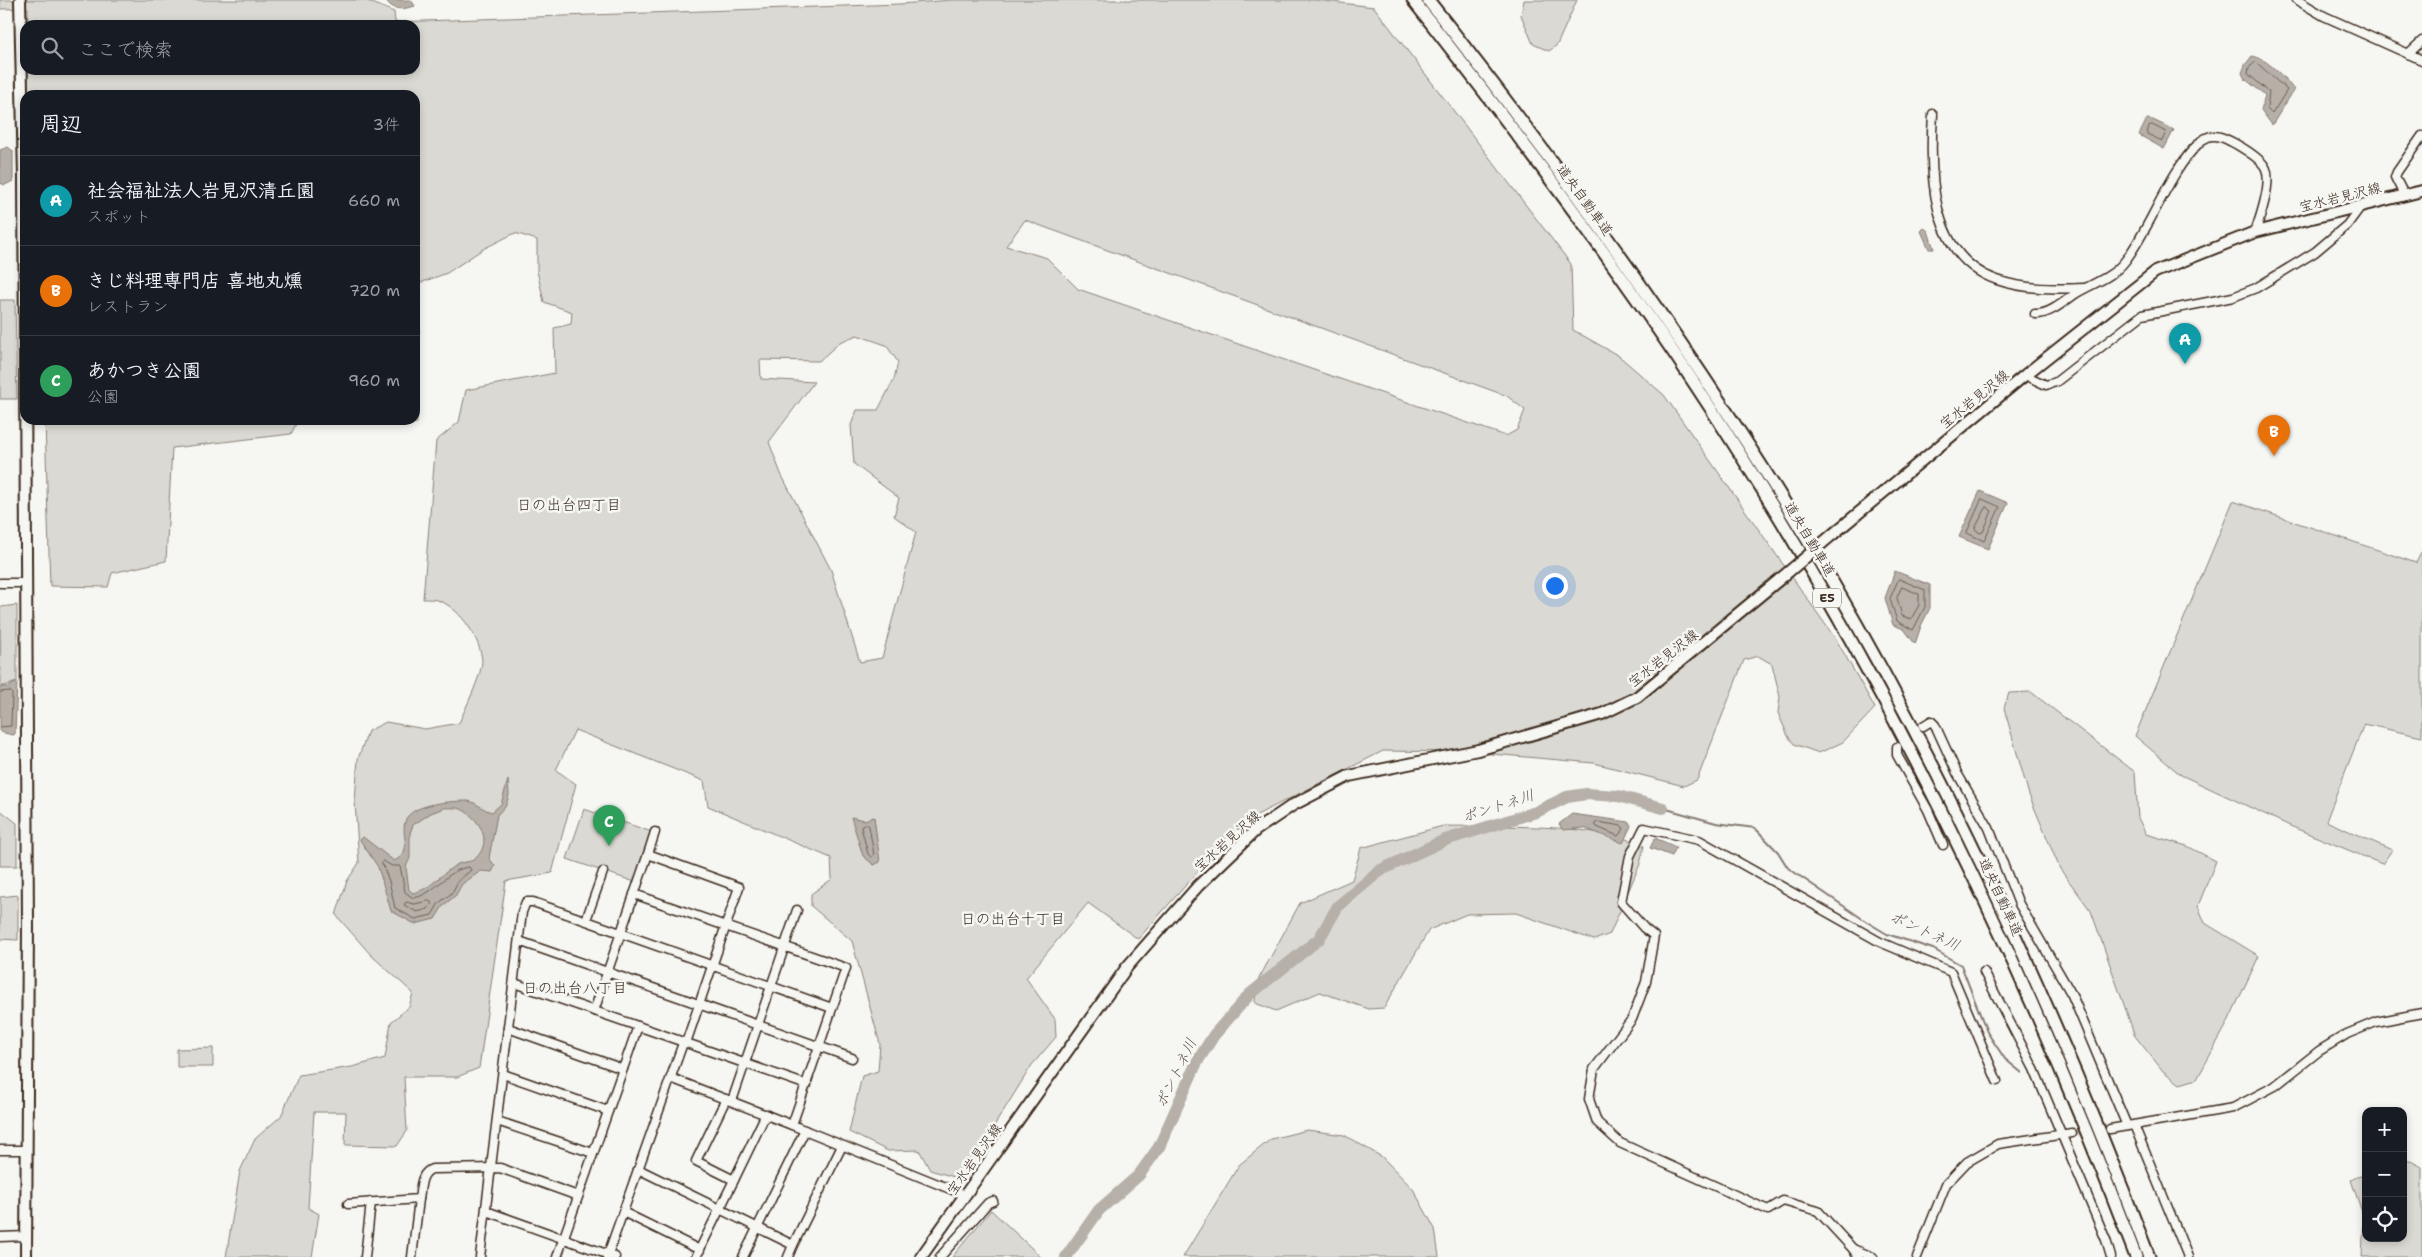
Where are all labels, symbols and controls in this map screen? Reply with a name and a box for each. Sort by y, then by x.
search box [20,20,420,75]
icon: search [38,34,66,62]
text: ここで検索 [78,37,173,62]
text: 周辺 [40,110,82,138]
text: 3件 [373,114,400,135]
street label: 道央自動車道 [1553,161,1617,239]
text: 社会福祉法人岩見沢清丘園 [87,178,315,203]
street label: 宝水岩見沢線 [2297,178,2383,216]
text: A [50,190,62,211]
text: 660 m [348,190,400,211]
text: スポット [87,206,151,227]
text: きじ料理専門店 喜地丸燻 [87,268,303,293]
text: B [51,280,61,301]
text: 720 m [349,280,400,301]
text: レストラン [87,296,168,317]
pin: A [2169,323,2201,364]
text: あかつき公園 [87,358,201,383]
street label: 宝水岩見沢線 [1936,366,2012,432]
text: C [51,370,61,391]
text: 960 m [348,370,400,391]
text: 公園 [87,386,119,407]
pin: B [2258,415,2290,456]
district label: 日の出台四丁目 [516,495,622,515]
street label: 道央自動車道 [1781,498,1839,580]
your location [1542,573,1568,599]
road number: E5 [1813,588,1841,608]
street label: 宝水岩見沢線 [1624,625,1702,691]
water label: ポントネ川 [1459,785,1537,827]
pin: C [593,805,625,846]
street label: 宝水岩見沢線 [1190,806,1264,876]
street label: 道央自動車道 [1975,855,2027,939]
water label: ポントネ川 [1887,907,1963,955]
district label: 日の出台十丁目 [960,909,1066,929]
district label: 日の出台八丁目 [522,978,628,998]
water label: ポントネ川 [1151,1035,1201,1111]
map controls [2362,1107,2407,1242]
button: + [2362,1107,2407,1152]
street label: 宝水岩見沢線 [943,1119,1005,1199]
button: − [2362,1152,2407,1197]
button: locate [2362,1197,2407,1242]

